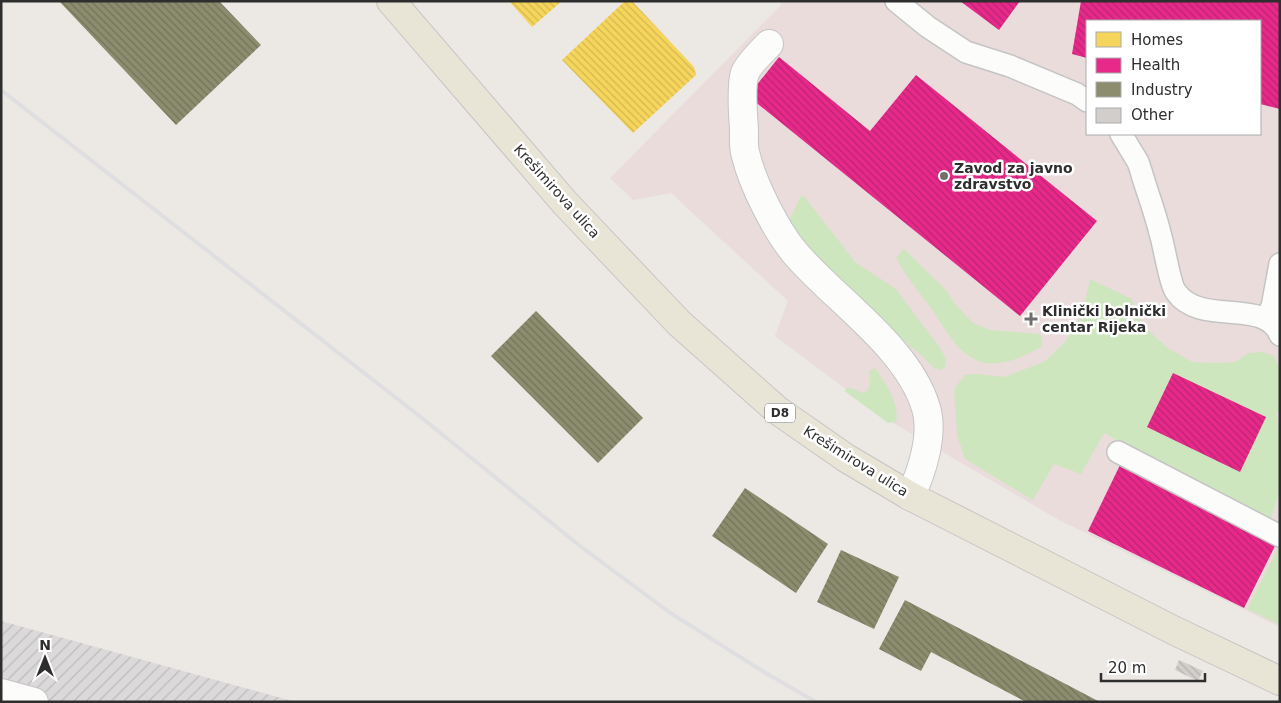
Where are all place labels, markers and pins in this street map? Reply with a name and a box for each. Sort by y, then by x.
place label: Zavod za javno zdravstvo [954,160,1073,192]
marker: Zavod za javno zdravstvo [938,170,950,182]
place label: Klinički bolnički centar Rijeka [1042,303,1166,335]
marker: Klinički bolnički centar Rijeka [1024,312,1038,326]

